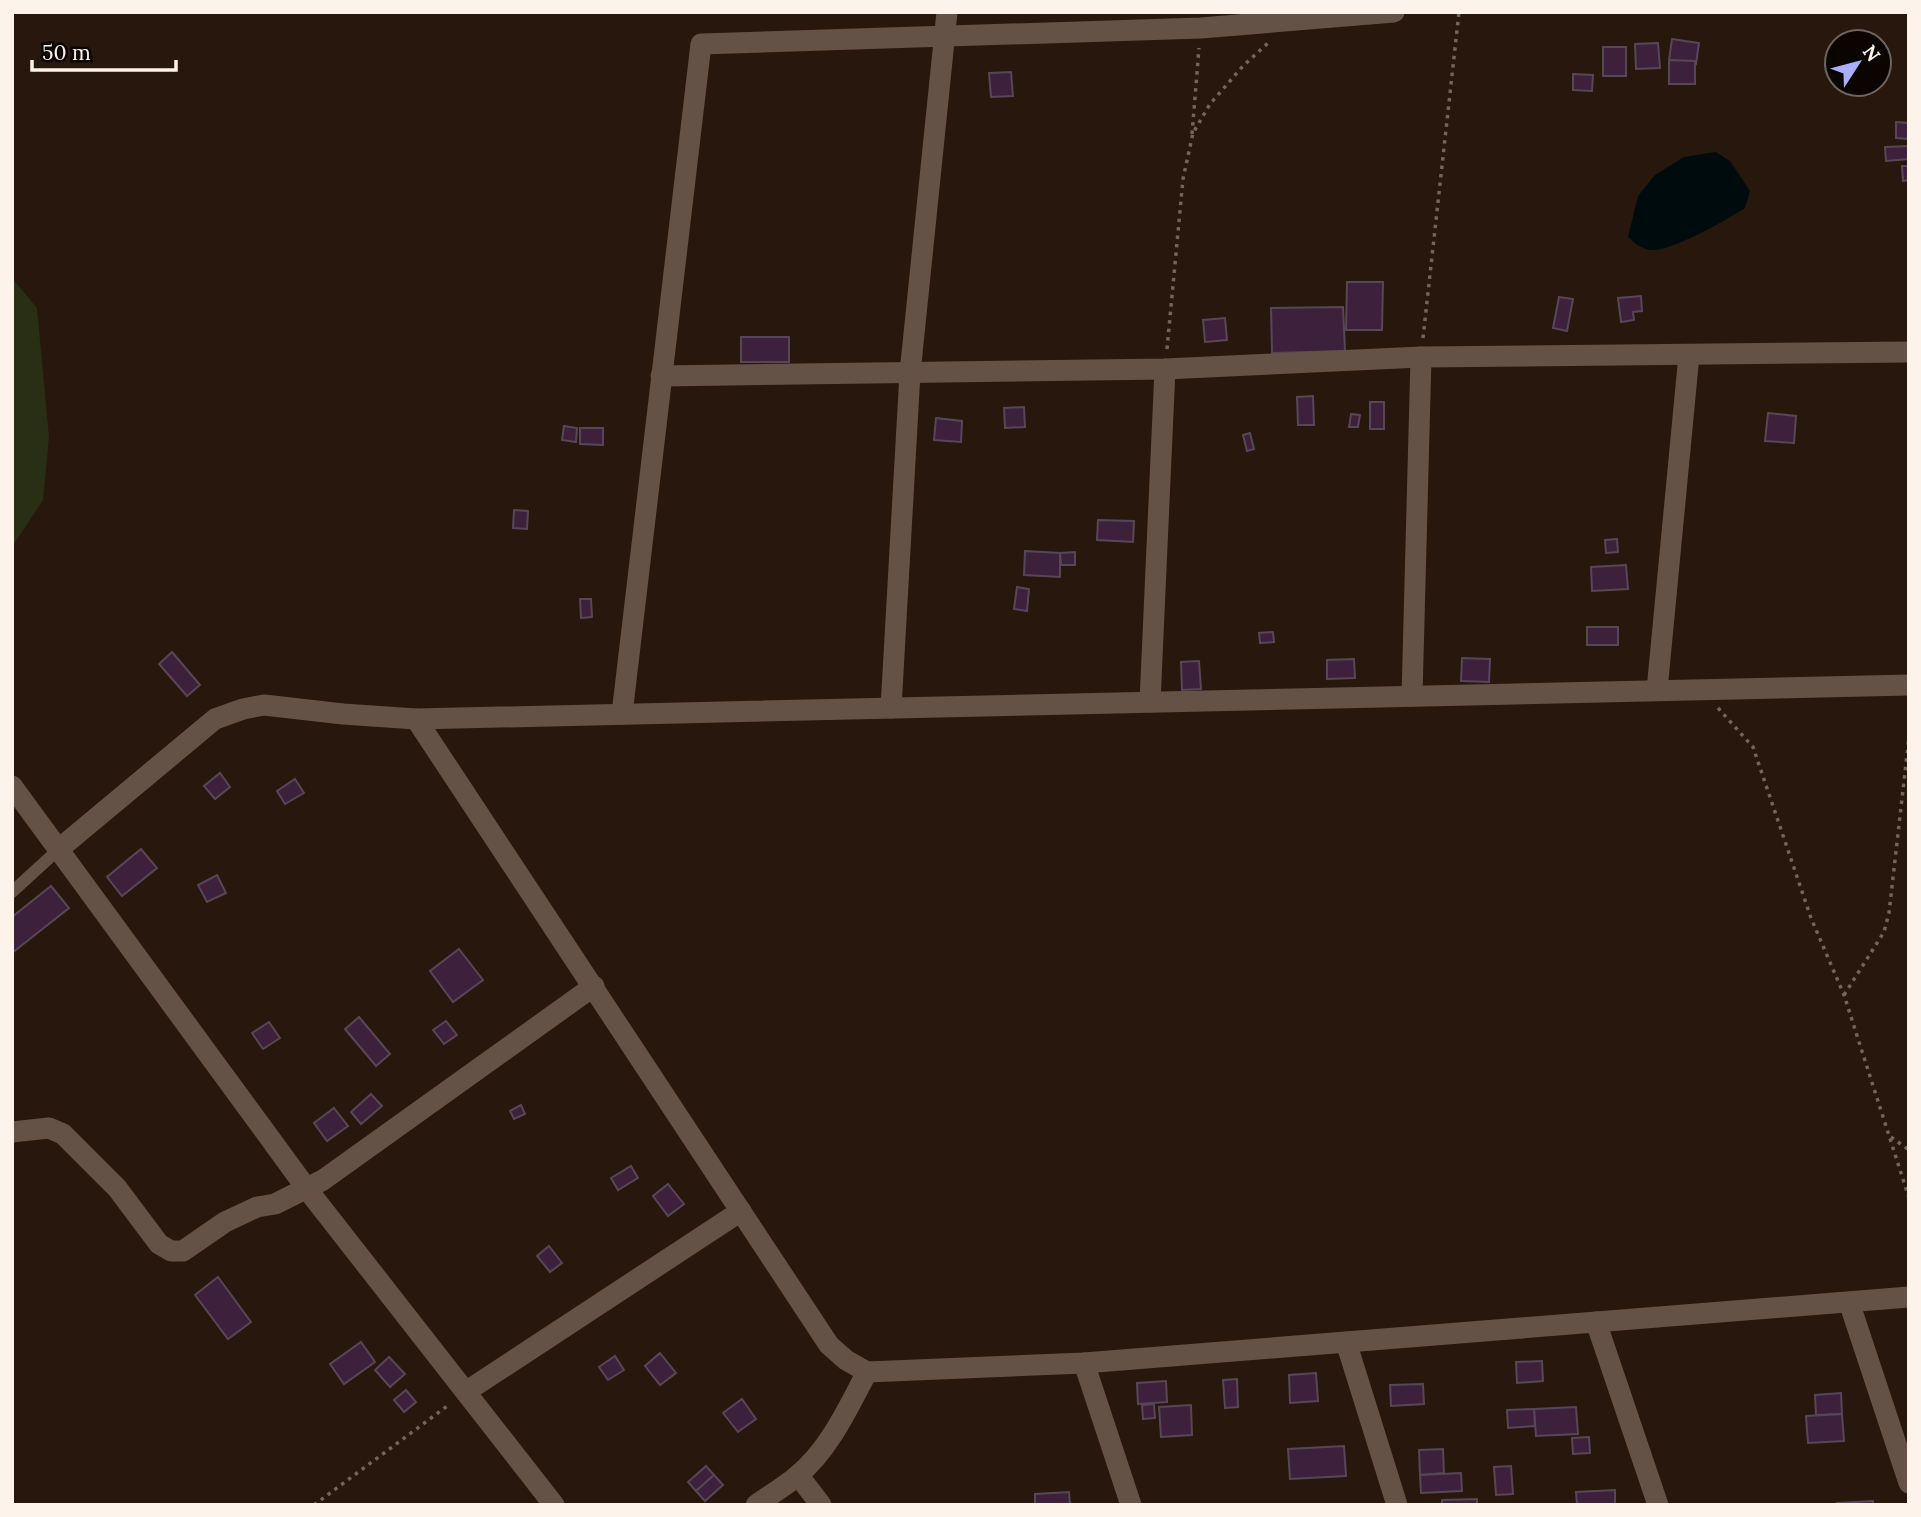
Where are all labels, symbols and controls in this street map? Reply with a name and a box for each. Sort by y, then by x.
scale bar [32,28,175,72]
north arrow [1823,28,1893,98]
text: 50 m [42,39,91,66]
text: N [1858,40,1886,66]

